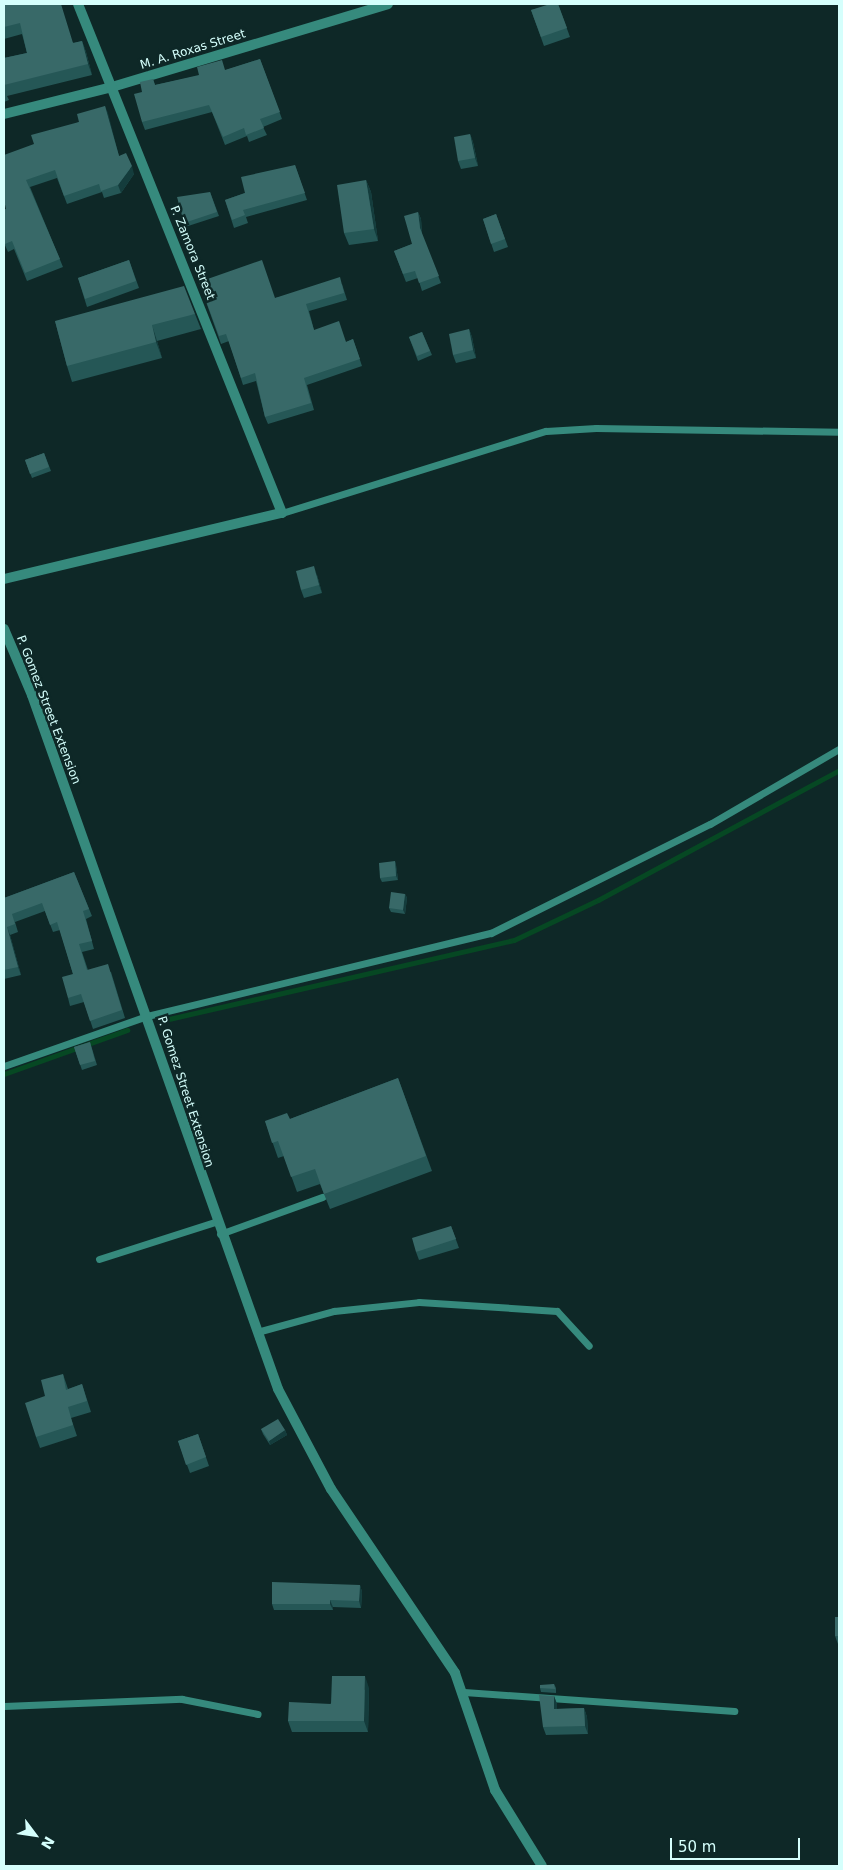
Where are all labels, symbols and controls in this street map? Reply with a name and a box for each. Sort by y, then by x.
street label: M. A. Roxas Street [139,27,247,73]
street label: P. Zamora Street [167,204,217,302]
street label: P. Gomez Street Extension [13,634,83,786]
street label: P. Gomez Street Extension [154,1015,216,1169]
north arrow [10,1810,60,1860]
scale bar [673,1828,803,1860]
text: N [38,1834,58,1852]
text: 50 m [678,1838,716,1856]

